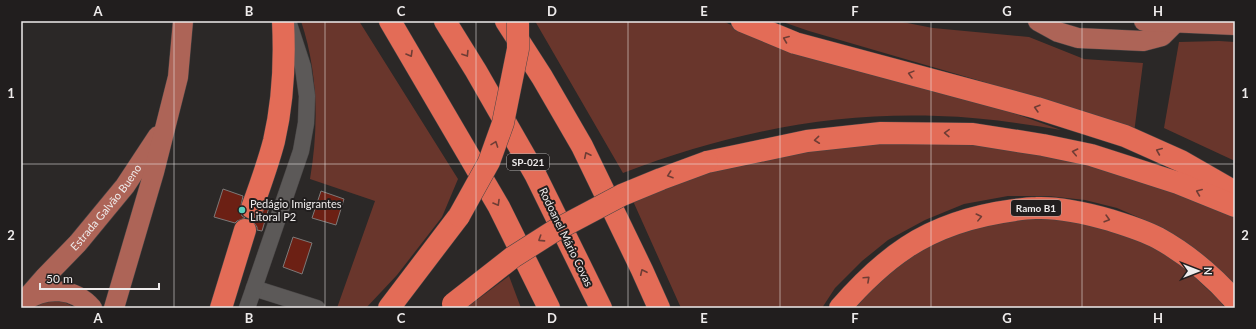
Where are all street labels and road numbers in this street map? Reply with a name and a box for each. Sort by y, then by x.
road number: SP-021 [507,154,549,170]
street label: Estrada Galvão Bueno [67,162,144,253]
street label: Rodoanel Mário Covas [537,185,596,289]
road number: Ramo B1 [1011,200,1061,216]

